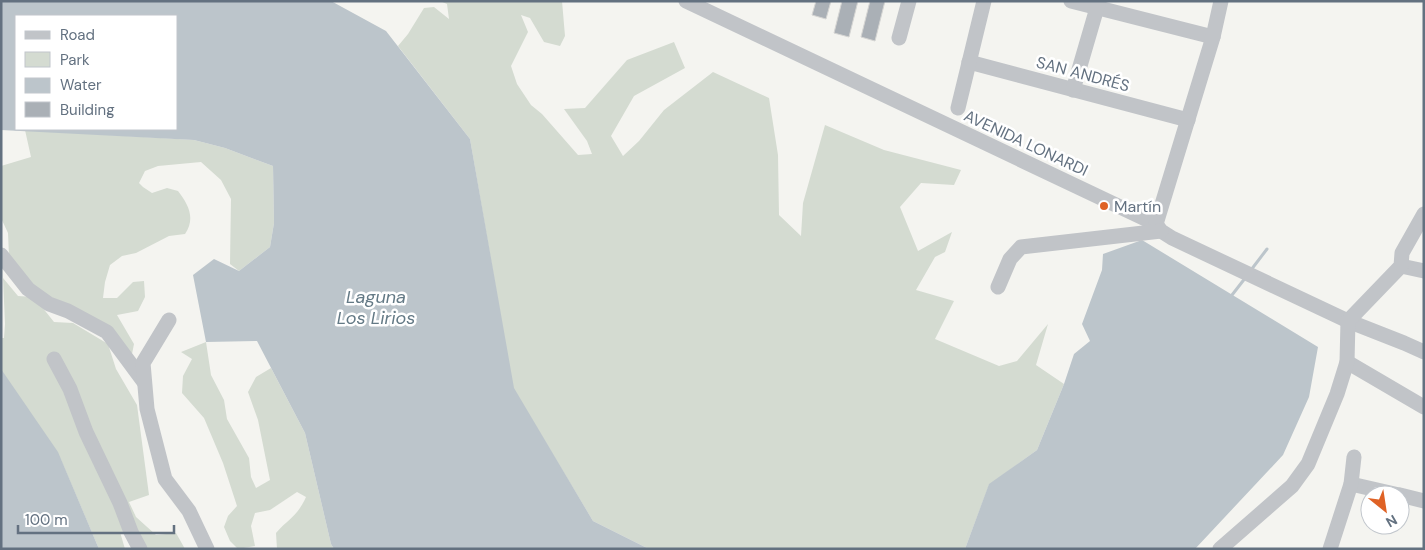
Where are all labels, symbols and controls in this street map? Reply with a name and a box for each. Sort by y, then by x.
legend [15,15,178,130]
text: Road [60,25,95,45]
text: Park [60,50,90,70]
street label: SAN ANDRÉS [1034,51,1132,97]
text: Water [60,75,102,95]
text: Building [60,100,115,120]
street label: AVENIDA LONARDI [961,105,1091,181]
place label: Martín [1114,196,1161,217]
marker: Martín [1098,200,1110,212]
water label: Laguna Los Lirios [337,285,415,330]
north arrow [1360,485,1410,535]
scale bar [18,502,174,534]
text: 100 m [25,510,68,530]
text: N [1383,511,1400,532]

